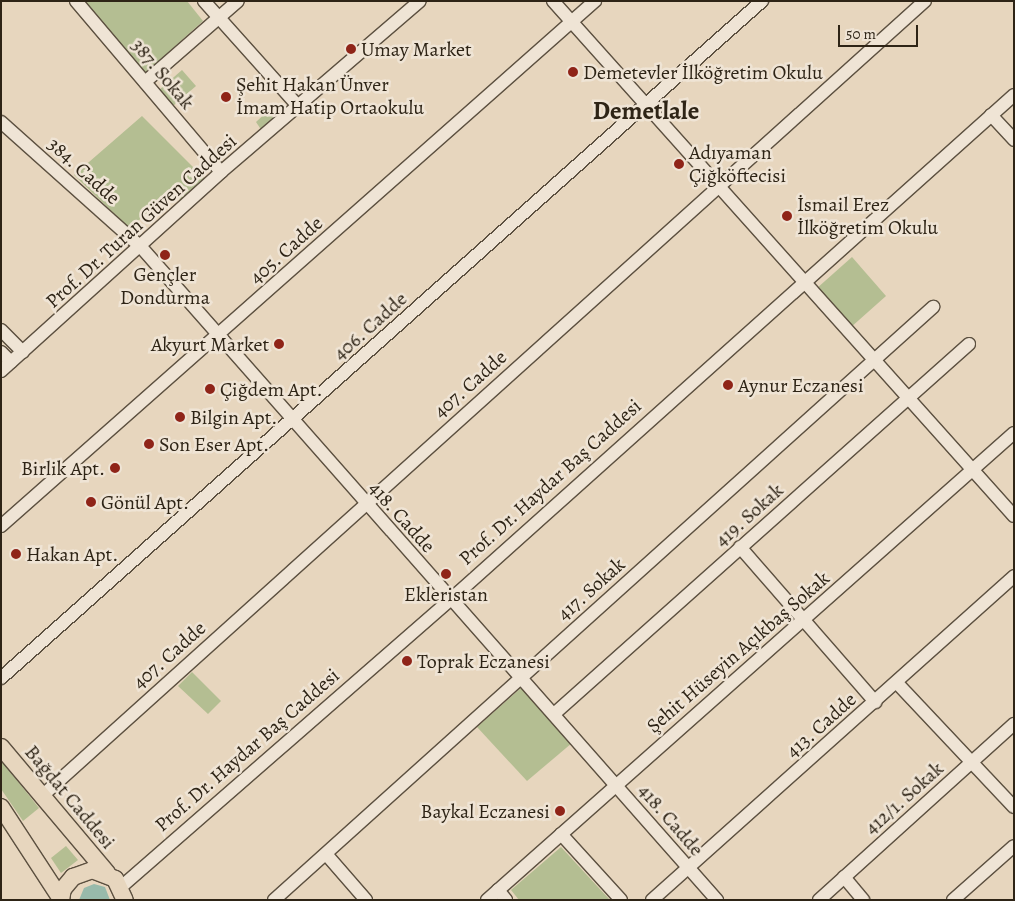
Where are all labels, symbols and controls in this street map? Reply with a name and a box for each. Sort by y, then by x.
scale bar [840,15,920,47]
text: 50 m [846,24,876,44]
street label: 387. Sokak [126,34,200,114]
place label: Umay Market [361,37,471,61]
marker: Umay Market [345,43,357,55]
place label: Demetevler İlköğretim Okulu [583,60,823,84]
marker: Demetevler İlköğretim Okulu [567,66,579,78]
place label: Şehit Hakan Ünver İmam Hatip Ortaokulu [236,73,424,120]
marker: Şehit Hakan Ünver İmam Hatip Ortaokulu [220,91,232,103]
district label: Demetlale [593,96,699,126]
street label: Prof. Dr. Turan Güven Caddesi [40,129,242,313]
street label: 384. Cadde [43,132,125,210]
place label: Adıyaman Çiğköftecisi [689,140,786,187]
marker: Adıyaman Çiğköftecisi [673,158,685,170]
place label: İsmail Erez İlköğretim Okulu [797,193,938,240]
marker: İsmail Erez İlköğretim Okulu [781,210,793,222]
street label: 405. Cadde [244,211,328,289]
marker: Gençler Dondurma [159,249,171,261]
place label: Gençler Dondurma [120,263,210,310]
street label: 406. Cadde [328,287,412,365]
place label: Akyurt Market [151,332,269,356]
marker: Akyurt Market [273,338,285,350]
street label: 407. Cadde [428,345,512,423]
place label: Aynur Eczanesi [738,373,864,397]
place label: Çiğdem Apt. [220,377,323,401]
marker: Aynur Eczanesi [722,379,734,391]
marker: Çiğdem Apt. [204,383,216,395]
street label: Prof. Dr. Haydar Baş Caddesi [454,394,646,570]
place label: Bilgin Apt. [190,405,277,429]
marker: Bilgin Apt. [174,411,186,423]
place label: Son Eser Apt. [159,432,269,456]
marker: Son Eser Apt. [143,438,155,450]
place label: Birlik Apt. [21,456,105,480]
marker: Birlik Apt. [109,462,121,474]
street label: 418. Cadde [364,476,440,558]
street label: 419. Sokak [710,478,788,552]
place label: Gönül Apt. [101,490,189,514]
marker: Gönül Apt. [85,496,97,508]
place label: Hakan Apt. [26,542,118,566]
marker: Hakan Apt. [10,548,22,560]
street label: 417. Sokak [552,552,630,626]
street label: Şehit Hüseyin Açıkbaş Sokak [642,566,834,738]
marker: Ekleristan [440,568,452,580]
place label: Ekleristan [404,582,488,606]
street label: 407. Cadde [127,616,211,694]
place label: Toprak Eczanesi [417,649,550,673]
marker: Toprak Eczanesi [401,655,413,667]
street label: Prof. Dr. Haydar Baş Caddesi [149,663,345,837]
street label: 413. Cadde [781,687,861,763]
street label: Bağdat Caddesi [20,740,120,854]
street label: 412/1. Sokak [860,756,948,840]
street label: 418. Cadde [633,779,709,861]
place label: Baykal Eczanesi [421,799,550,823]
marker: Baykal Eczanesi [554,805,566,817]

